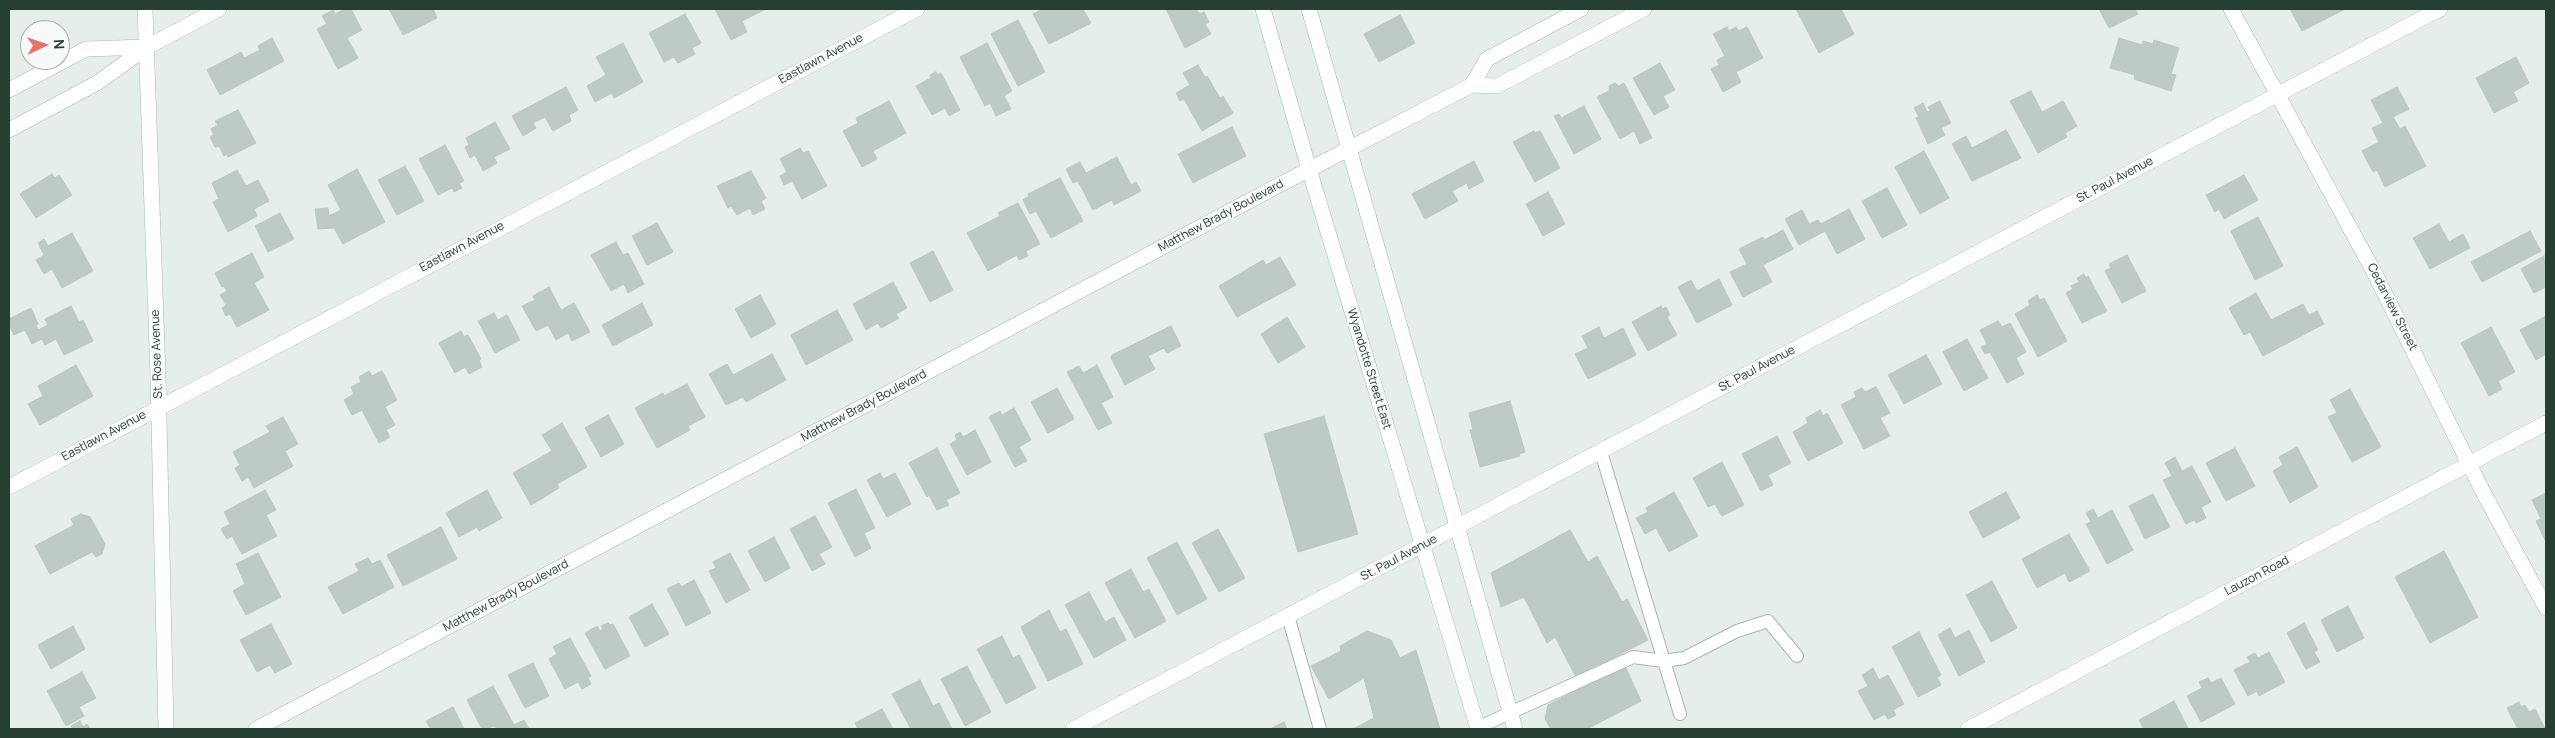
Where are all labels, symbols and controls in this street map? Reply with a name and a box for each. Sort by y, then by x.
north arrow [20,20,70,70]
street label: Eastlawn Avenue [776,31,866,87]
text: N [50,39,69,50]
street label: St. Paul Avenue [2074,154,2156,206]
street label: Matthew Brady Boulevard [1156,177,1286,255]
street label: Eastlawn Avenue [417,219,507,275]
street label: Cedarview Street [2364,261,2420,353]
street label: Wyandotte Street East [1344,307,1394,431]
street label: St. Rose Avenue [148,309,166,399]
street label: St. Paul Avenue [1716,343,1798,395]
street label: Matthew Brady Boulevard [799,367,929,445]
street label: Eastlawn Avenue [59,408,149,464]
street label: St. Paul Avenue [1358,532,1440,584]
street label: Lauzon Road [2222,553,2292,599]
street label: Matthew Brady Boulevard [441,557,571,635]

